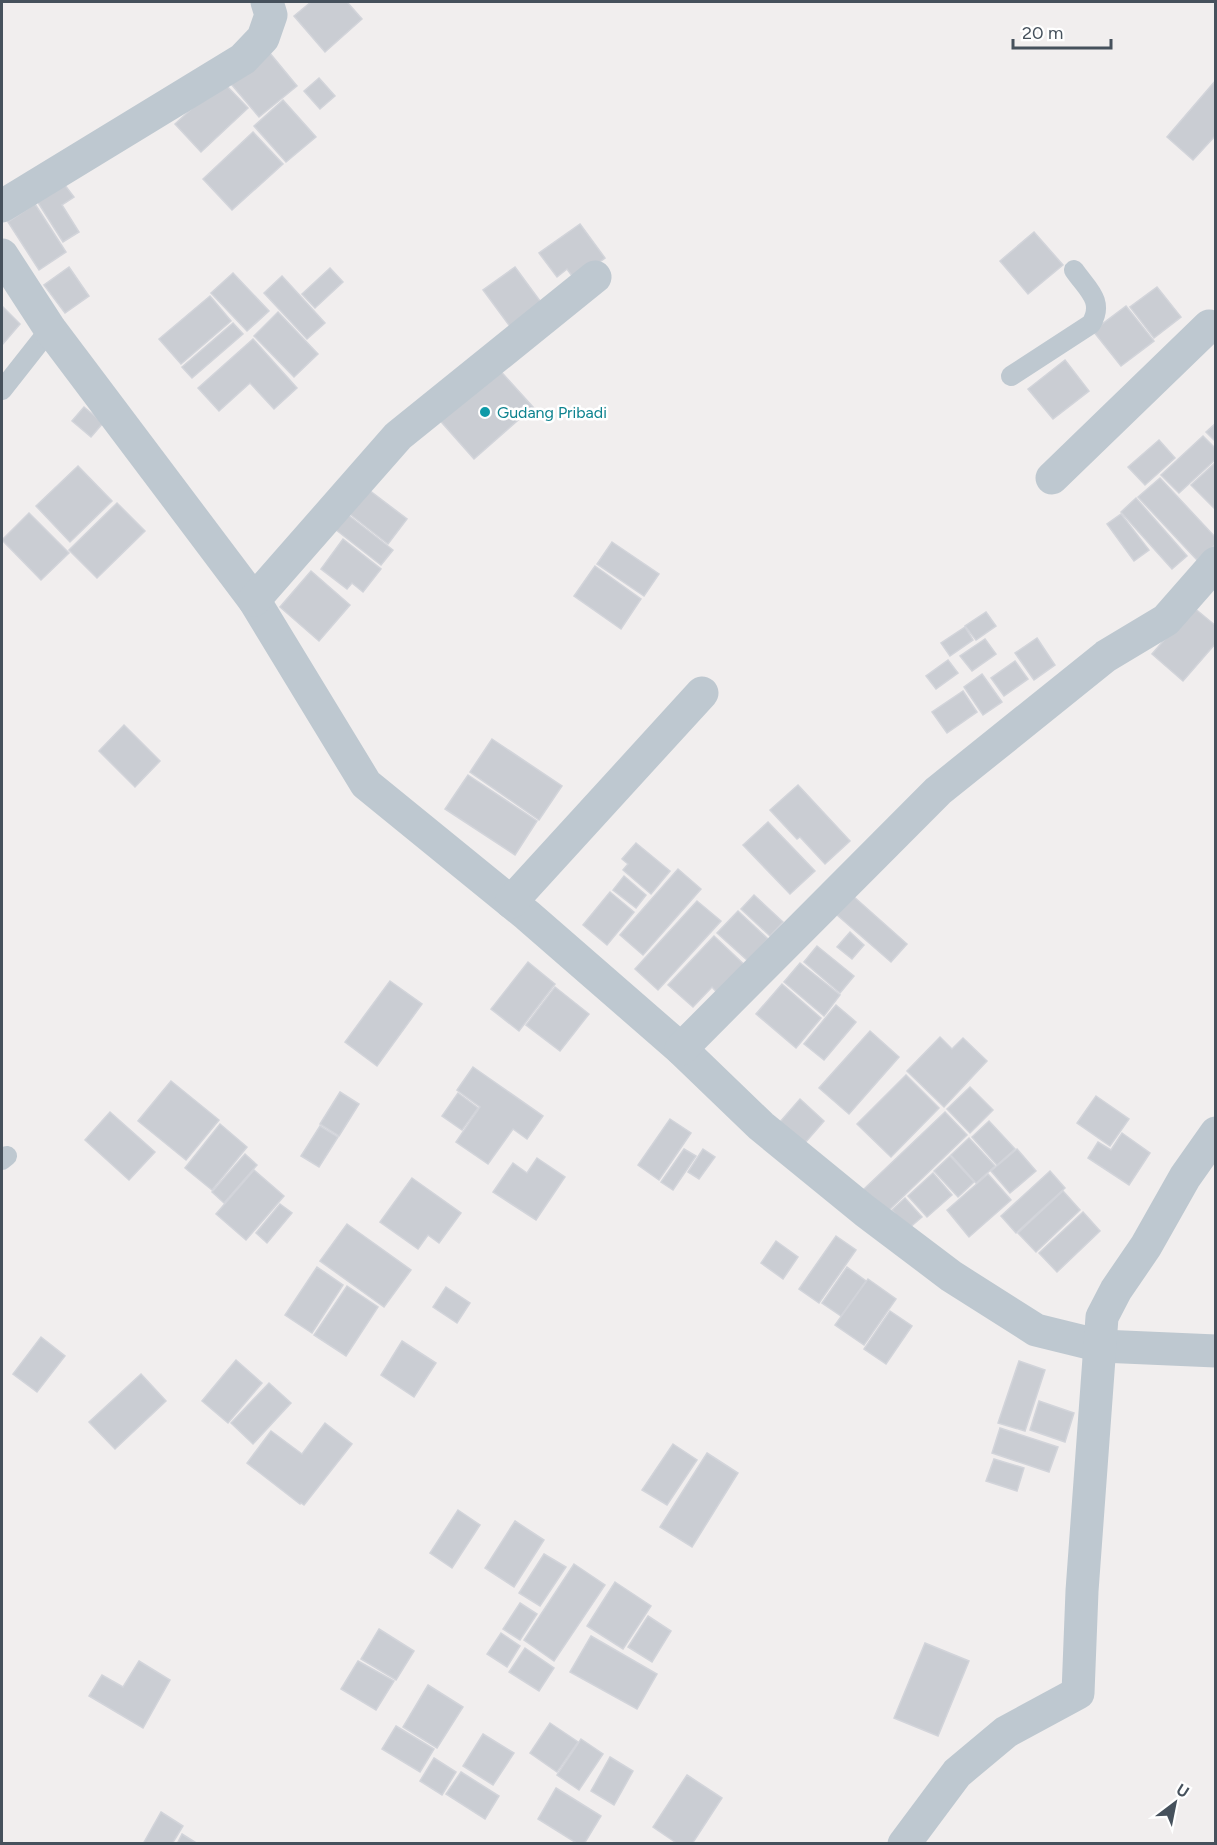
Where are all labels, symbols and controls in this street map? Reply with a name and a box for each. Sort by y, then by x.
scale bar [1013,12,1110,50]
text: 20 m [1022,22,1063,44]
place label: Gudang Pribadi [497,403,607,422]
marker: Gudang Pribadi [478,405,492,419]
north arrow [1145,1773,1205,1833]
text: U [1173,1780,1192,1802]

